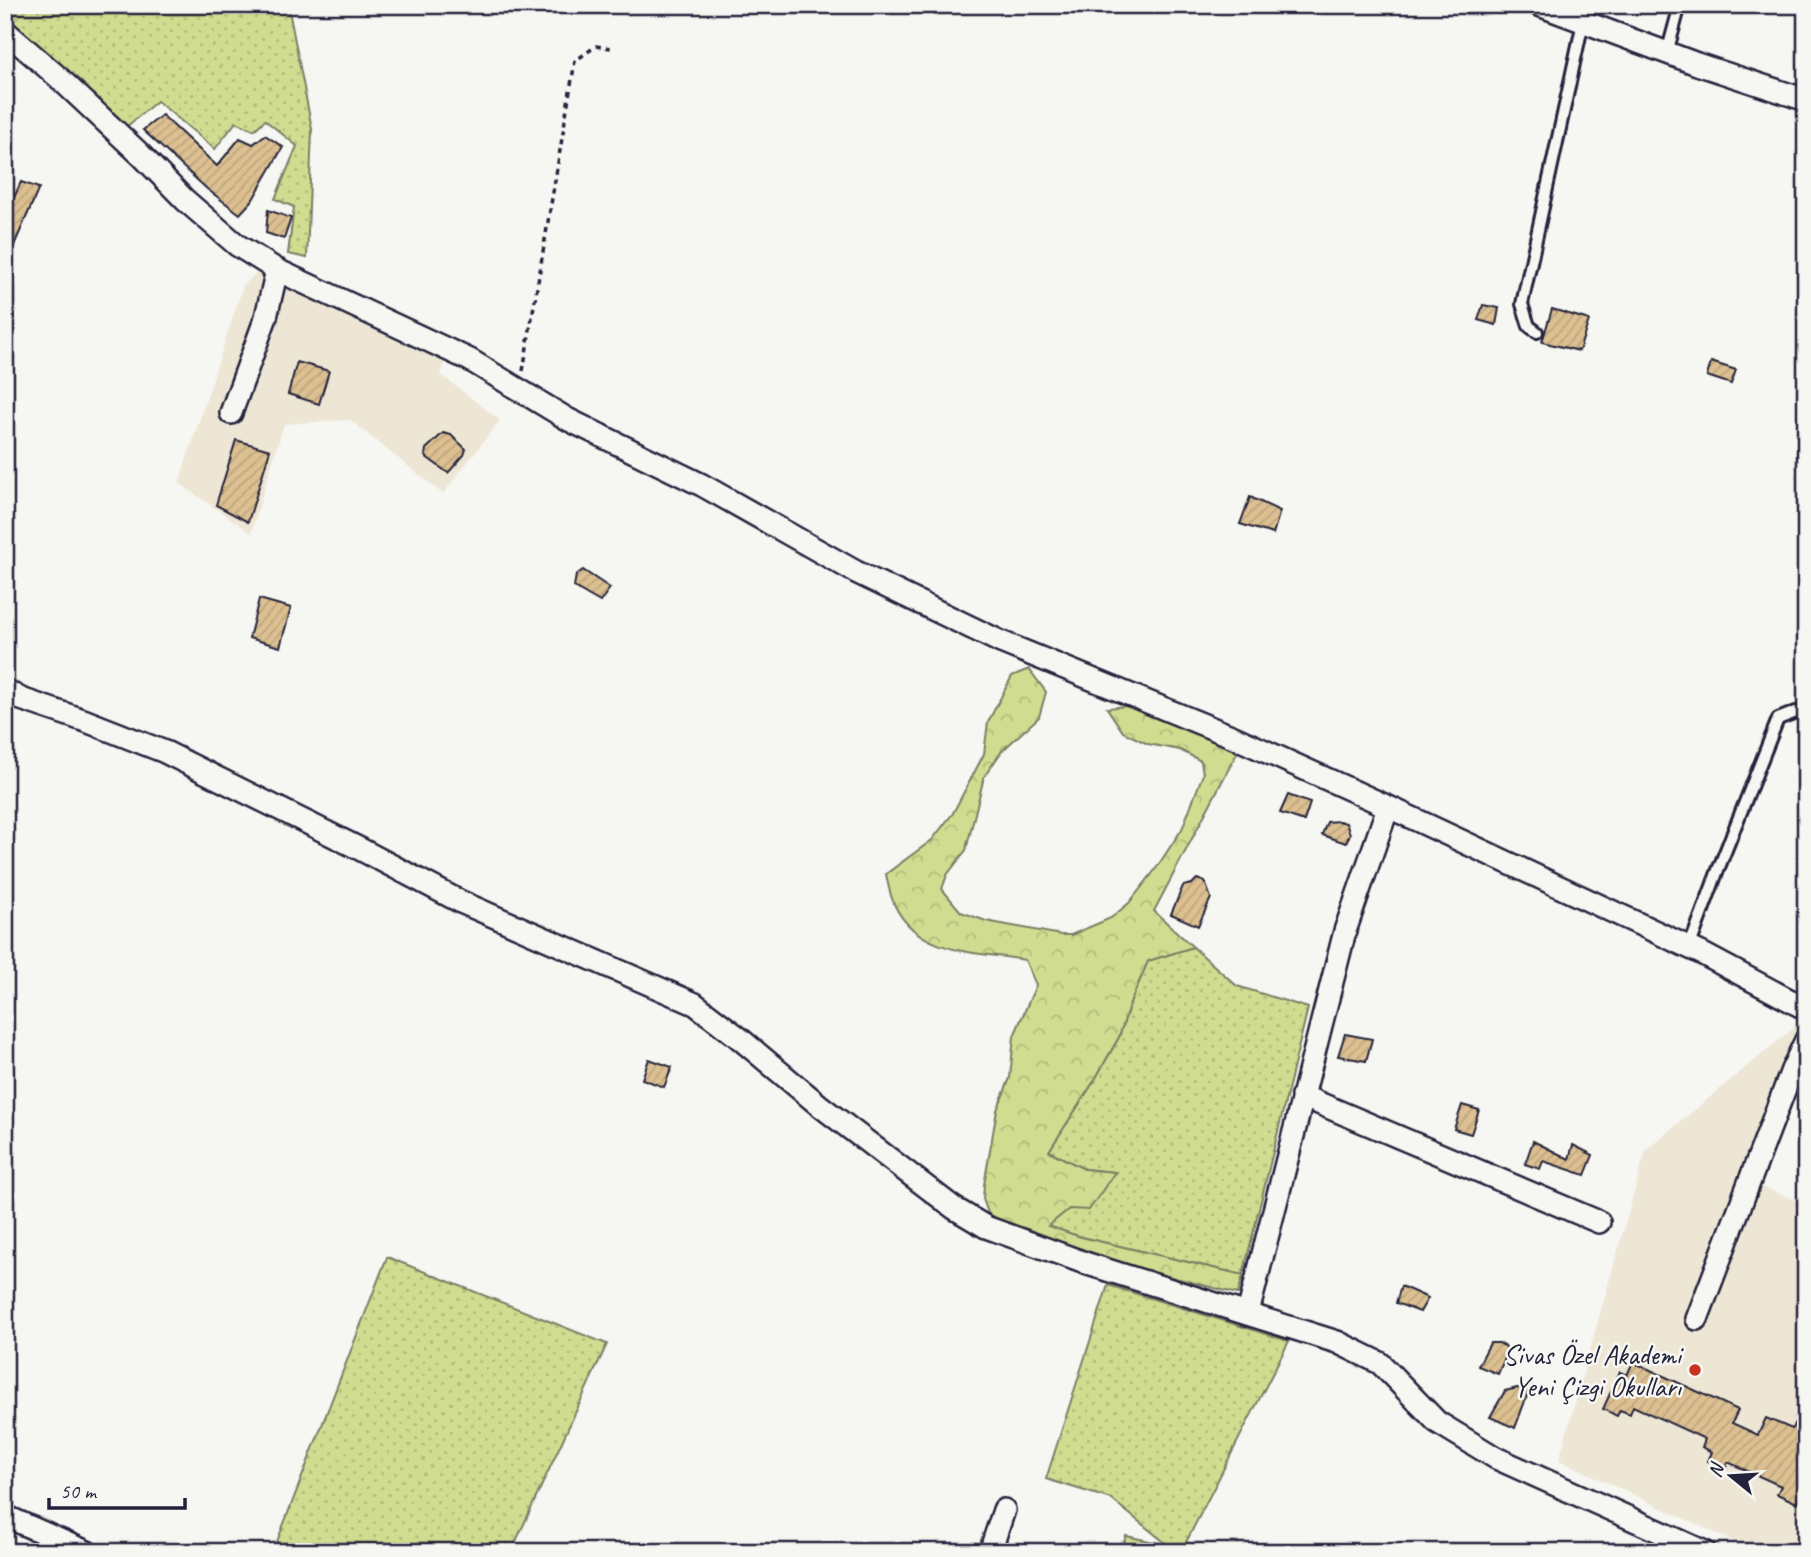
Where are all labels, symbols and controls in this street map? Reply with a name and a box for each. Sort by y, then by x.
place label: Sivas Özel Akademi Yeni Çizgi Okulları [1503,1337,1685,1405]
marker: Sivas Özel Akademi Yeni Çizgi Okulları [1687,1362,1703,1378]
north arrow [1696,1442,1766,1512]
text: N [1703,1459,1730,1480]
scale bar [49,1466,186,1510]
text: 50 m [60,1478,98,1504]

